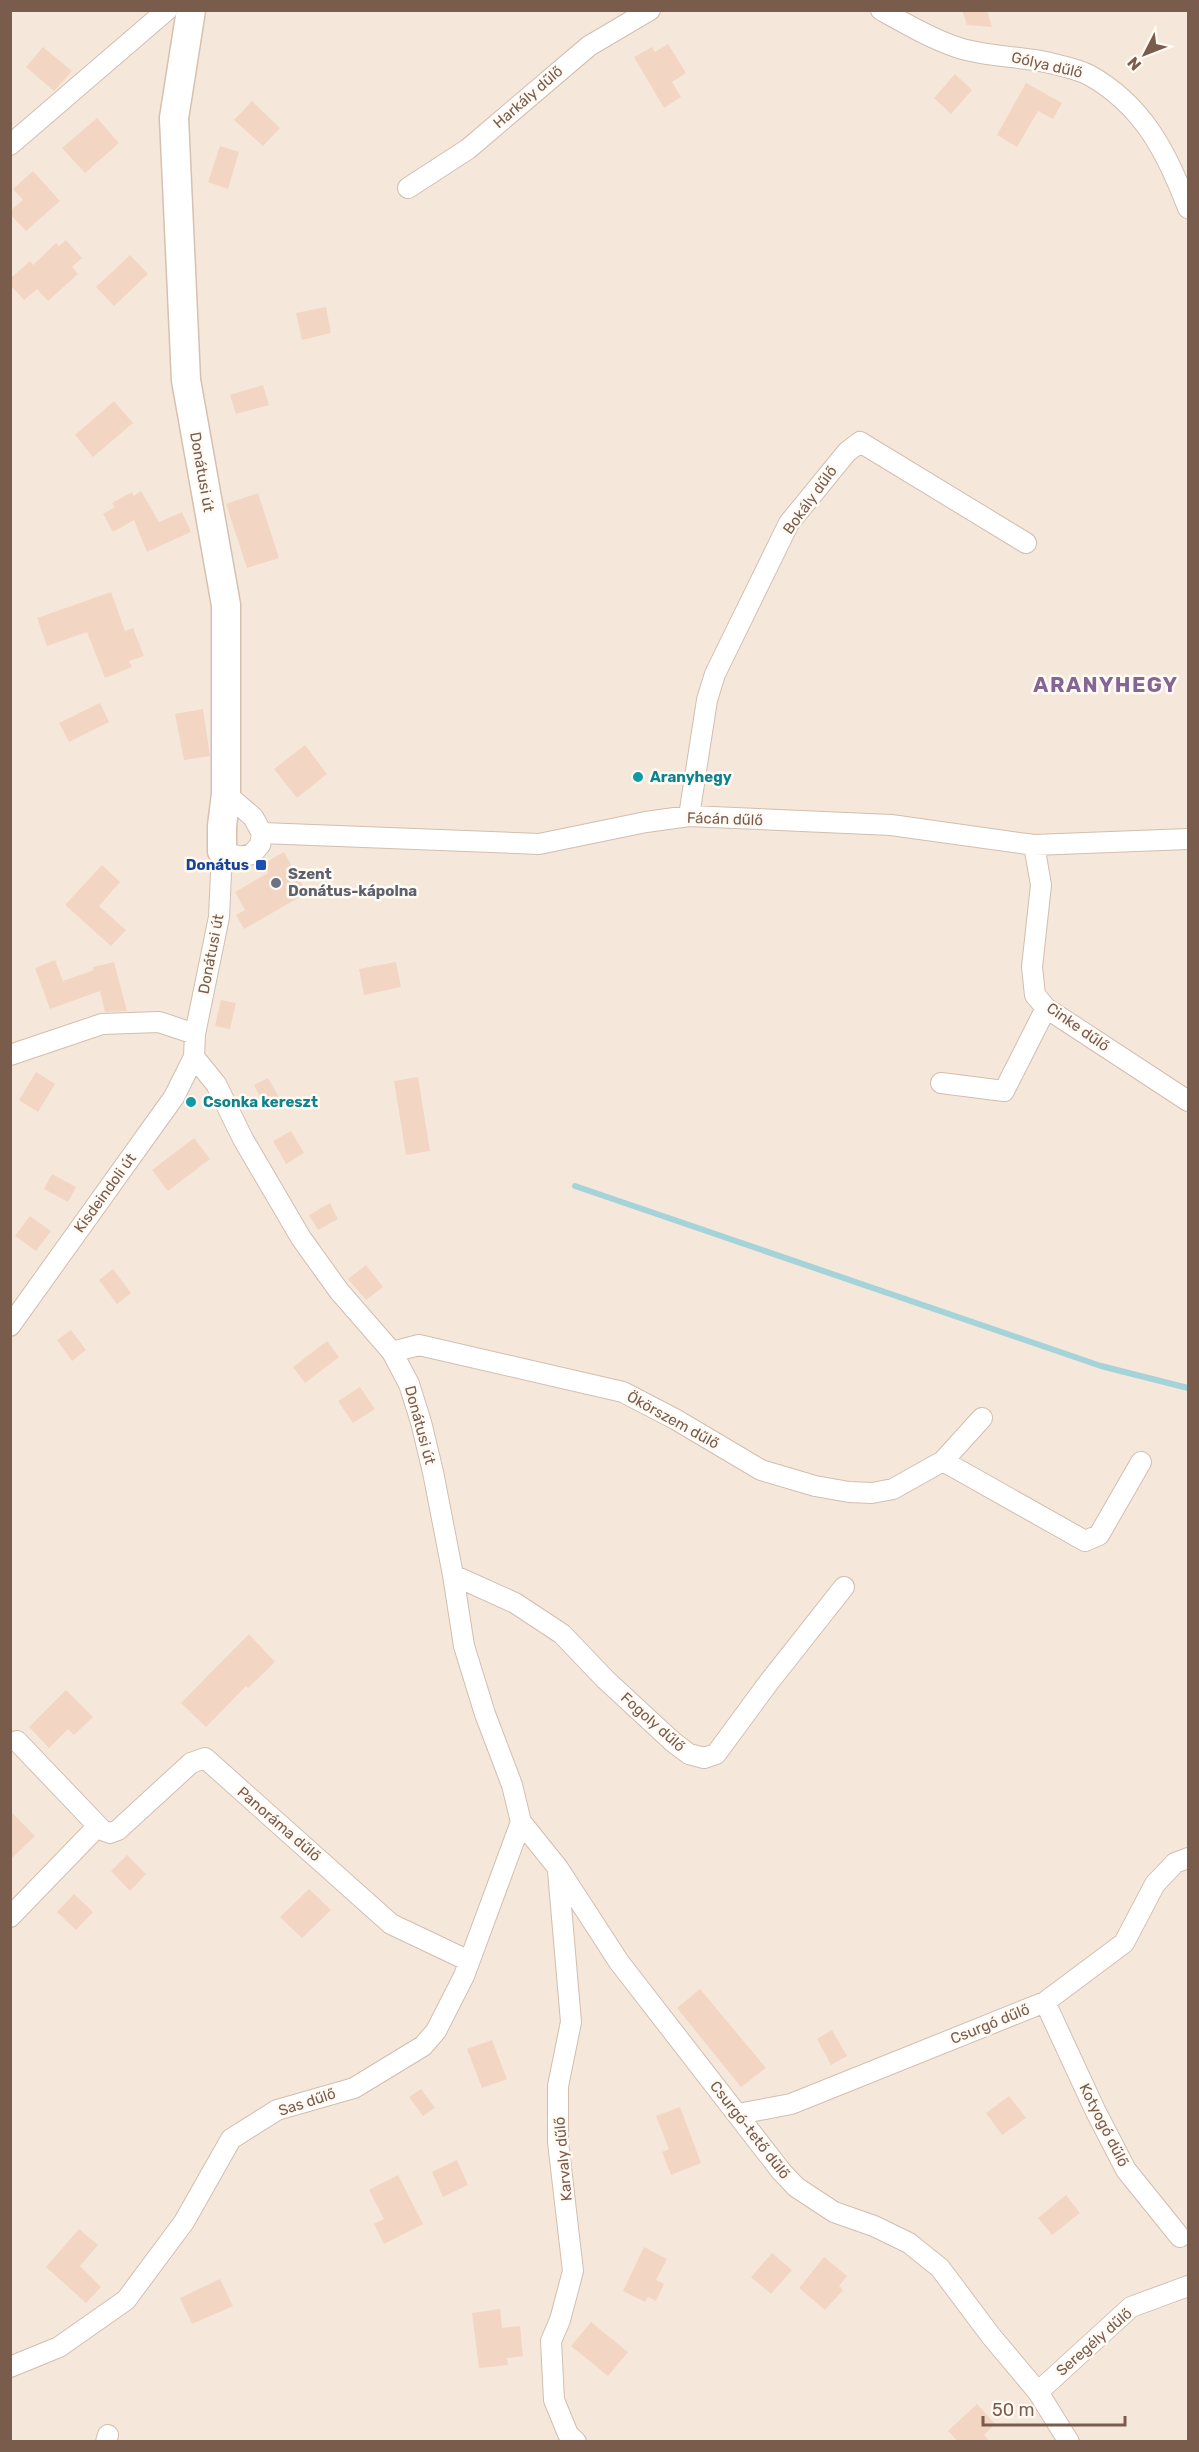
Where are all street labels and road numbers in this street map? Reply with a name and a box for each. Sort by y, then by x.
street label: Gólya dűlő [1010,48,1084,82]
street label: Harkály dűlő [490,62,566,132]
street label: Donátusi út [186,431,218,514]
street label: Bokály dűlő [779,462,841,538]
street label: Fácán dűlő [687,809,763,829]
street label: Donátusi út [194,912,228,995]
street label: Cinke dűlő [1043,999,1113,1055]
street label: Kisdeindoli út [70,1150,140,1236]
street label: Donátusi út [401,1384,439,1467]
street label: Ökörszem dűlő [624,1387,722,1453]
street label: Fogoly dűlő [617,1688,689,1756]
street label: Panoráma dűlő [234,1783,324,1865]
street label: Csurgó dűlő [948,2000,1032,2048]
street label: Csurgó-tető dűlő [706,2077,794,2183]
street label: Kotyogó dűlő [1075,2080,1133,2170]
street label: Sas dűlő [276,2084,338,2120]
street label: Karvaly dűlő [550,2116,576,2202]
street label: Seregély dűlő [1052,2304,1136,2380]

